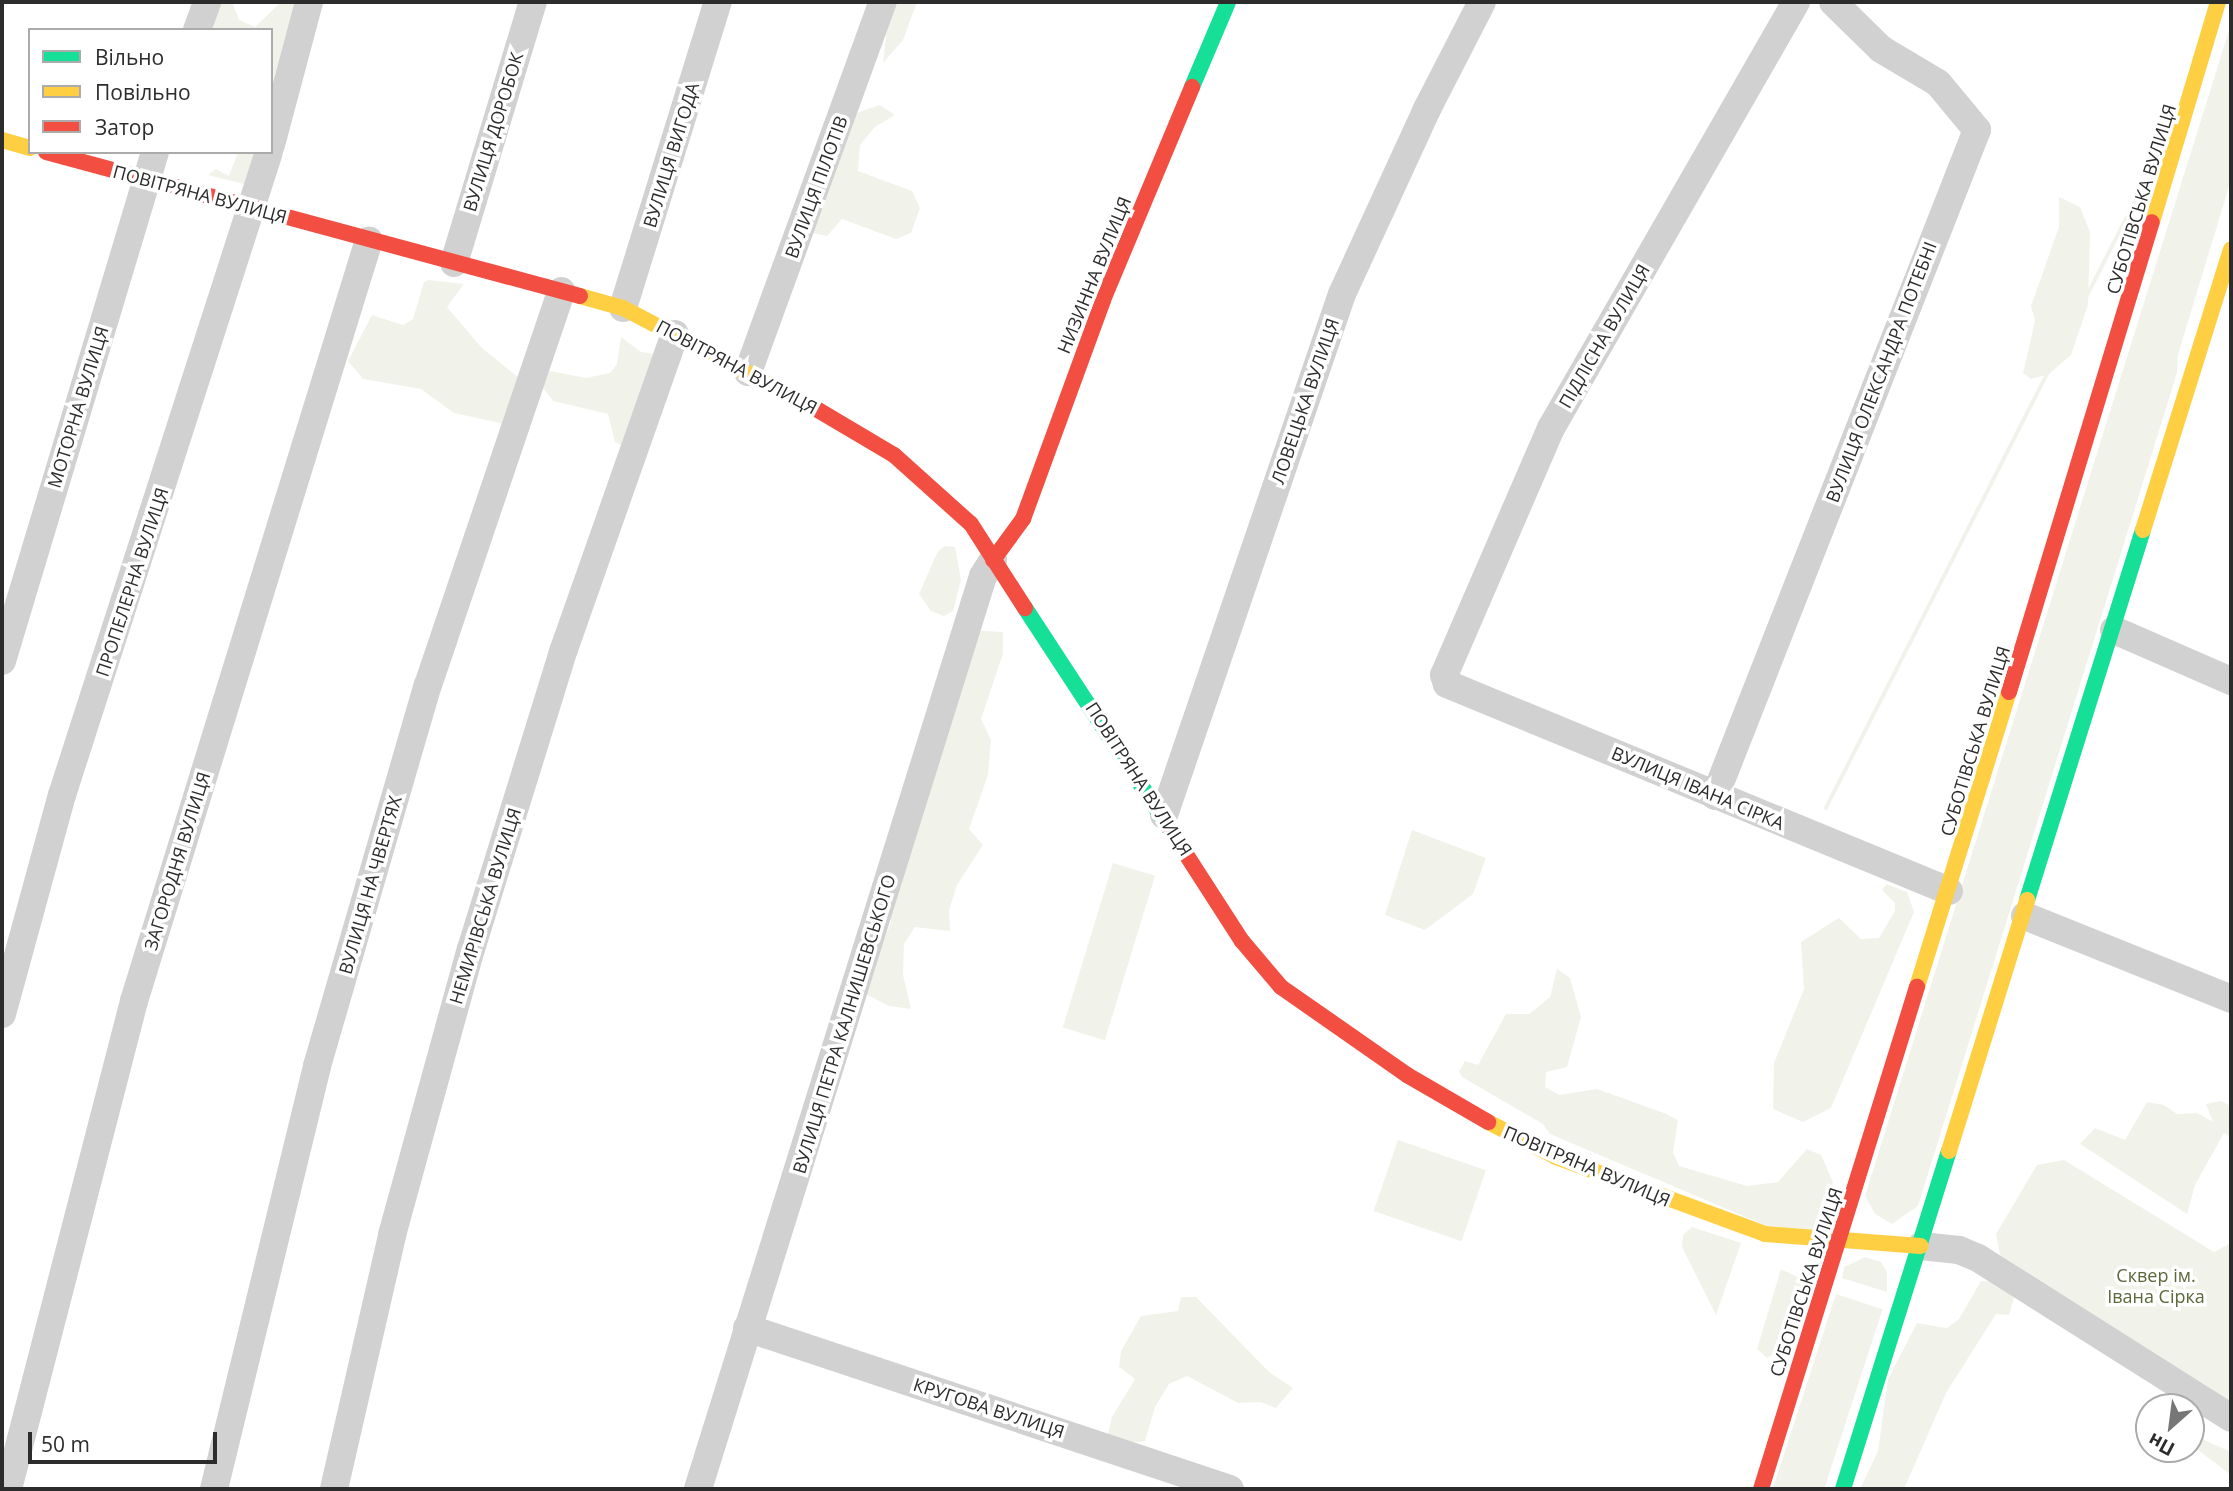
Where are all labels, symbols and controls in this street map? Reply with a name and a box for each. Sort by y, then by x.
legend [28,28,273,154]
text: Вільно [95,43,164,71]
street label: ВУЛИЦЯ ДОРОБОК [458,50,528,214]
text: Повільно [95,78,191,106]
street label: ВУЛИЦЯ ВИГОДА [639,80,703,230]
street label: СУБОТІВСЬКА ВУЛИЦЯ [2102,101,2180,297]
text: Затор [95,113,154,141]
street label: ВУЛИЦЯ ПІЛОТІВ [780,113,852,261]
street label: ПОВІТРЯНА ВУЛИЦЯ [111,160,289,228]
street label: НИЗИННА ВУЛИЦЯ [1053,193,1135,357]
street label: ВУЛИЦЯ ОЛЕКСАНДРА ПОТЕБНІ [1821,239,1941,505]
street label: ПІДЛІСНА ВУЛИЦЯ [1554,260,1654,412]
street label: ПОВІТРЯНА ВУЛИЦЯ [653,315,821,419]
street label: ЛОВЕЦЬКА ВУЛИЦЯ [1267,315,1343,487]
street label: МОТОРНА ВУЛИЦЯ [43,324,113,490]
street label: ПРОПЕЛЕРНА ВУЛИЦЯ [91,485,173,679]
street label: СУБОТІВСЬКА ВУЛИЦЯ [1936,643,2014,839]
street label: ПОВІТРЯНА ВУЛИЦЯ [1081,698,1197,860]
street label: ВУЛИЦЯ ІВАНА СІРКА [1608,742,1788,834]
street label: ЗАГОРОДНЯ ВУЛИЦЯ [140,769,214,953]
street label: ВУЛИЦЯ НА ЧВЕРТЯХ [334,793,406,977]
street label: НЕМИРІВСЬКА ВУЛИЦЯ [445,805,525,1007]
street label: ВУЛИЦЯ ПЕТРА КАЛНИШЕВСЬКОГО [788,872,900,1176]
street label: ПОВІТРЯНА ВУЛИЦЯ [1500,1121,1674,1211]
street label: СУБОТІВСЬКА ВУЛИЦЯ [1765,1185,1847,1379]
park label: Сквер ім. Івана Сірка [2107,1265,2205,1308]
street label: КРУГОВА ВУЛИЦЯ [911,1373,1067,1443]
north arrow [2135,1393,2205,1463]
scale bar [32,1418,220,1462]
text: Пн [2143,1427,2179,1463]
text: 50 m [41,1430,90,1458]

